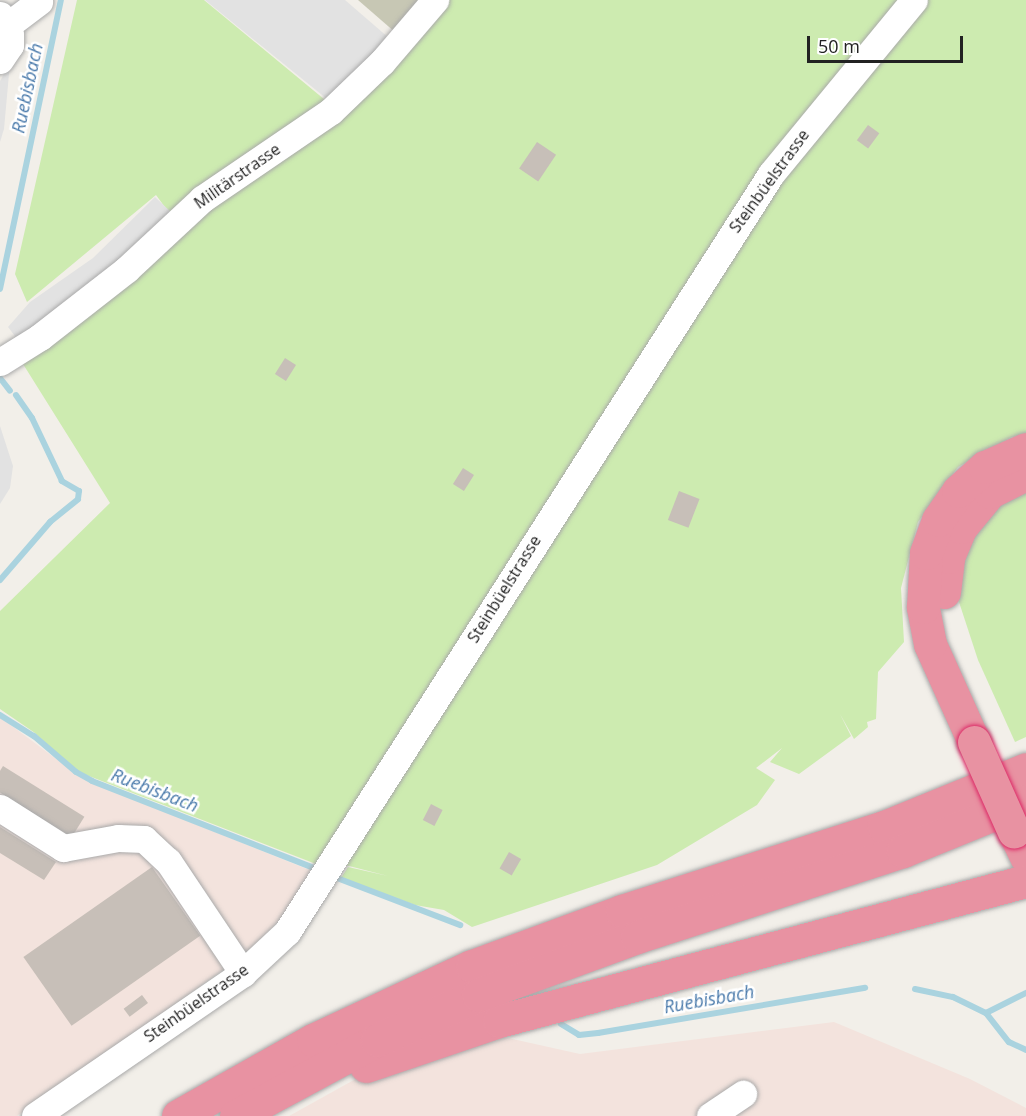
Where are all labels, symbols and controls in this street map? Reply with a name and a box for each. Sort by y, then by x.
scale bar [810,24,966,62]
text: 50 m [818,34,860,58]
water label: Ruebisbach [7,41,47,135]
street label: Steinbüelstrasse [725,126,813,236]
street label: Militärstrasse [190,139,284,213]
street label: Steinbüelstrasse [463,532,545,646]
water label: Ruebisbach [108,764,202,816]
street label: Steinbüelstrasse [140,960,252,1046]
water label: Ruebisbach [662,980,756,1018]

